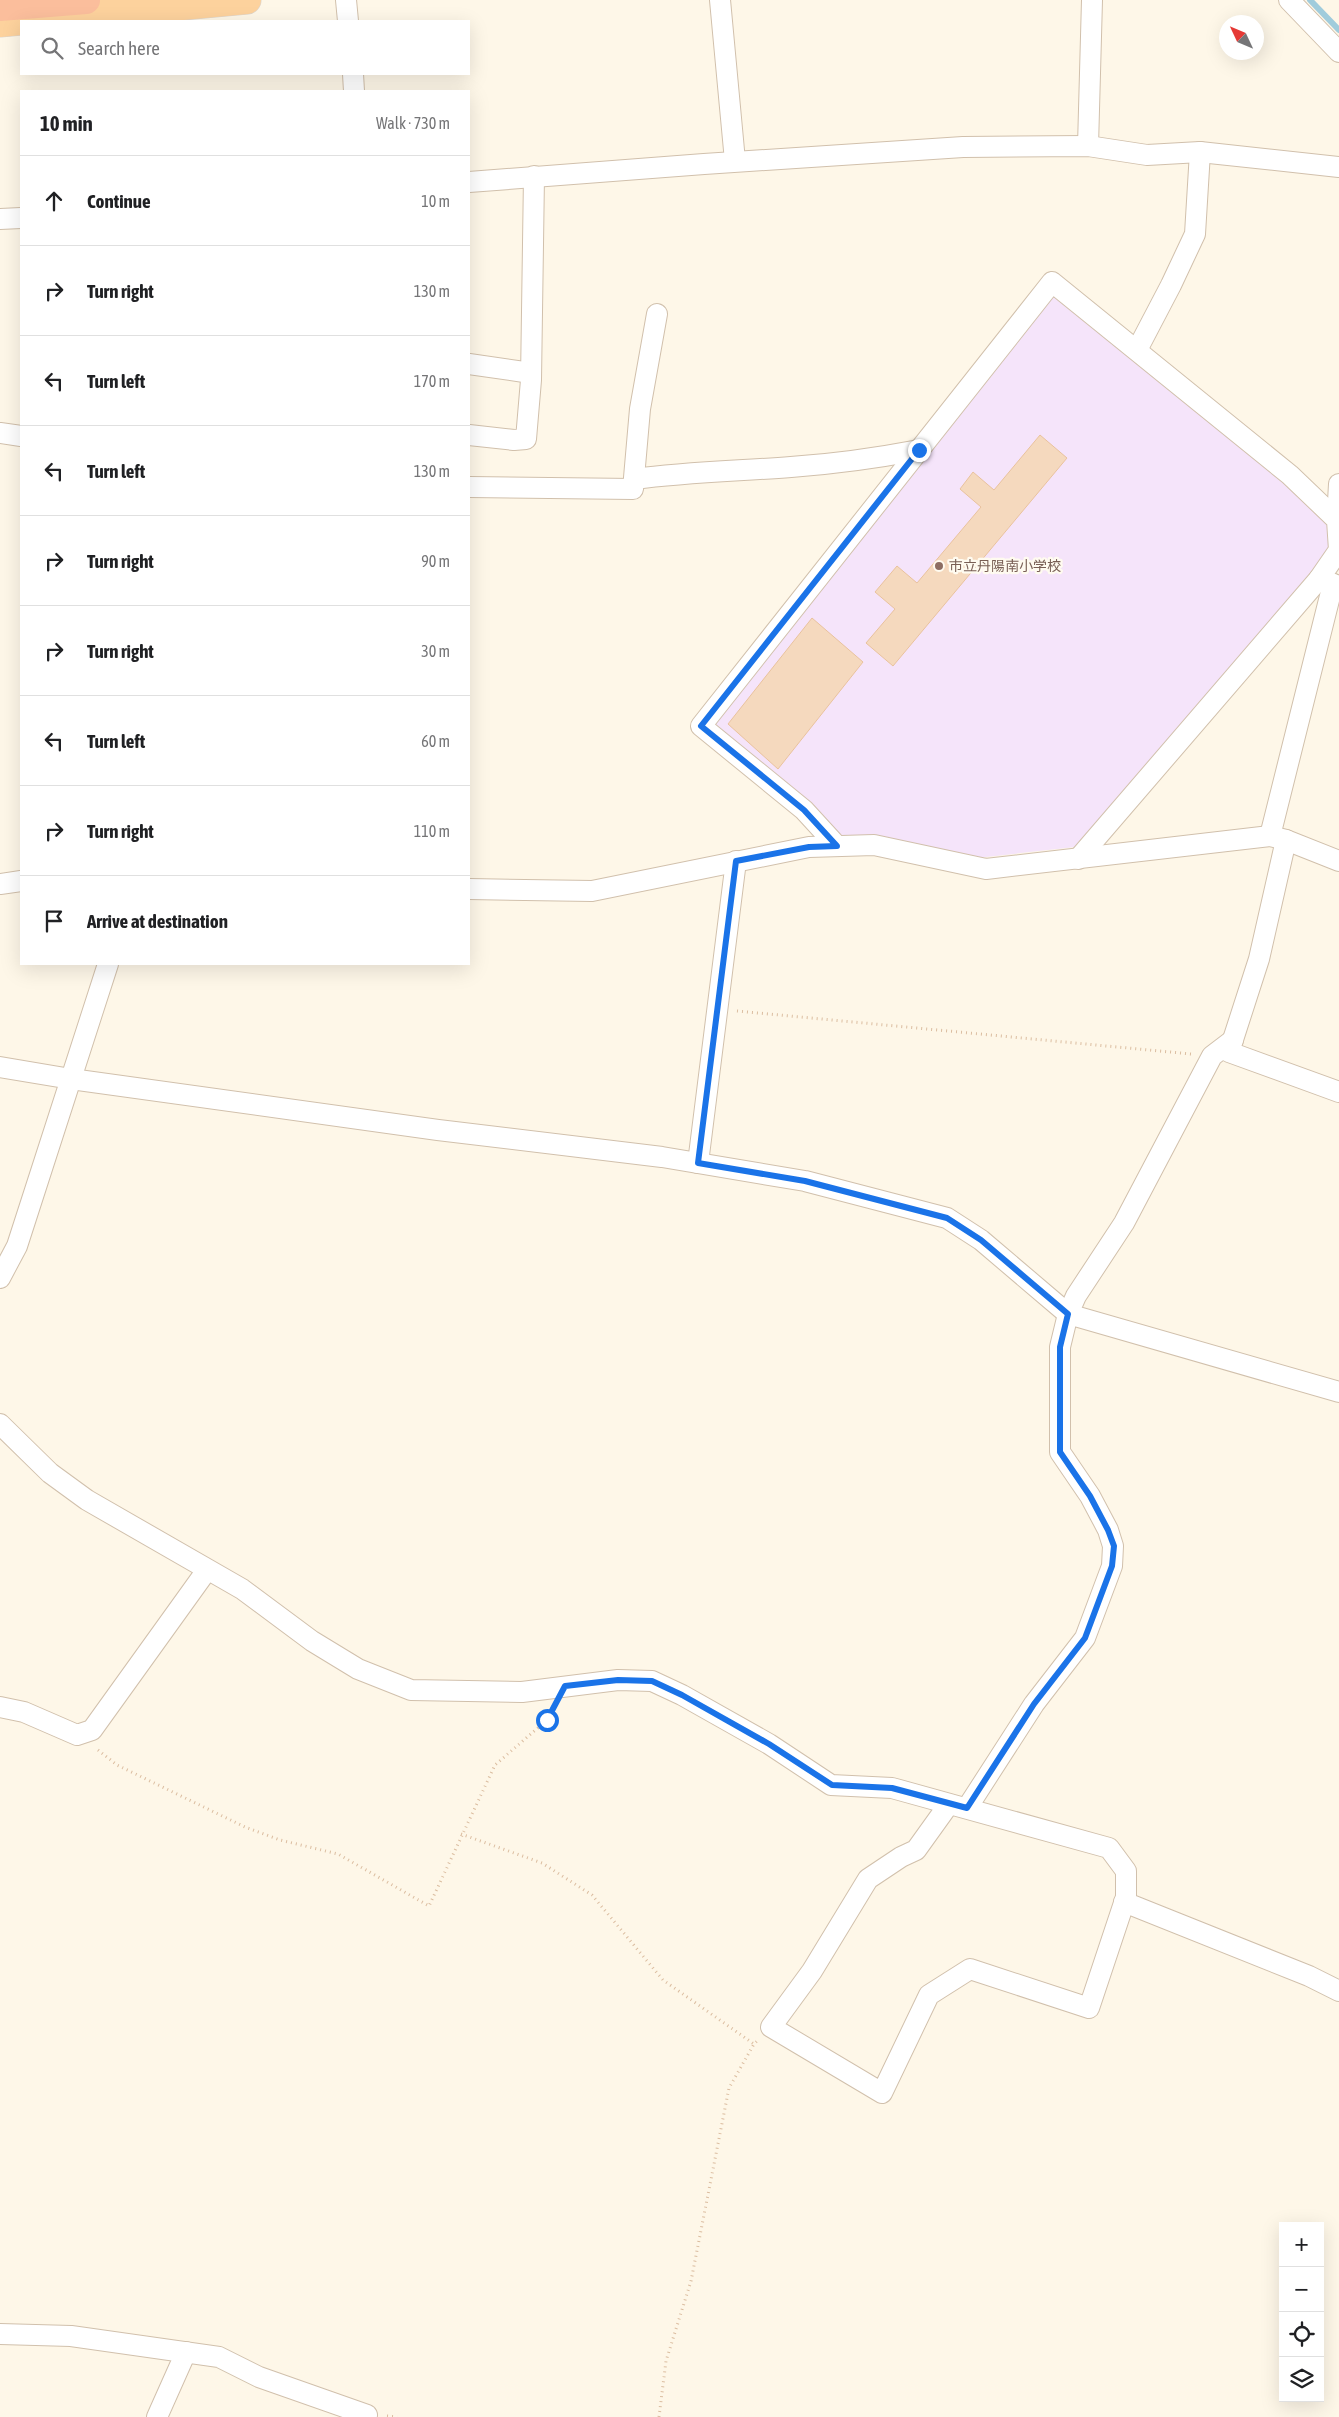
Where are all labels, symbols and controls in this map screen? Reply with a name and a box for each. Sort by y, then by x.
north arrow [1219,15,1264,60]
search box [20,20,470,75]
icon: search [38,34,66,62]
text: Search here [78,37,160,59]
text: 10 min [40,111,93,135]
text: Walk · 730 m [376,114,450,132]
icon: ahead [40,187,68,215]
text: Continue [87,190,151,212]
text: 10 m [421,192,450,210]
icon: right [40,277,68,305]
text: Turn right [87,280,154,302]
text: 130 m [414,282,450,300]
icon: left [40,367,68,395]
text: Turn left [87,370,145,392]
text: 170 m [414,372,450,390]
route end [908,439,931,462]
icon: left [40,457,68,485]
text: Turn left [87,460,145,482]
text: 130 m [414,462,450,480]
icon: right [40,547,68,575]
text: Turn right [87,550,154,572]
text: 90 m [421,552,450,570]
place label: 市立丹陽南小学校 [949,558,1061,574]
marker: 市立丹陽南小学校 [933,560,945,572]
icon: right [40,637,68,665]
text: Turn right [87,640,154,662]
text: 30 m [421,642,450,660]
icon: left [40,727,68,755]
text: Turn left [87,730,145,752]
text: 60 m [421,732,450,750]
icon: right [40,817,68,845]
text: Turn right [87,820,154,842]
text: 110 m [414,822,450,840]
icon: arrive [40,907,68,935]
text: Arrive at destination [87,910,228,932]
route start [536,1709,559,1732]
map controls [1279,2222,1324,2402]
button: + [1279,2222,1324,2267]
button: − [1279,2267,1324,2312]
button: locate [1279,2312,1324,2357]
button: layers [1279,2357,1324,2402]

